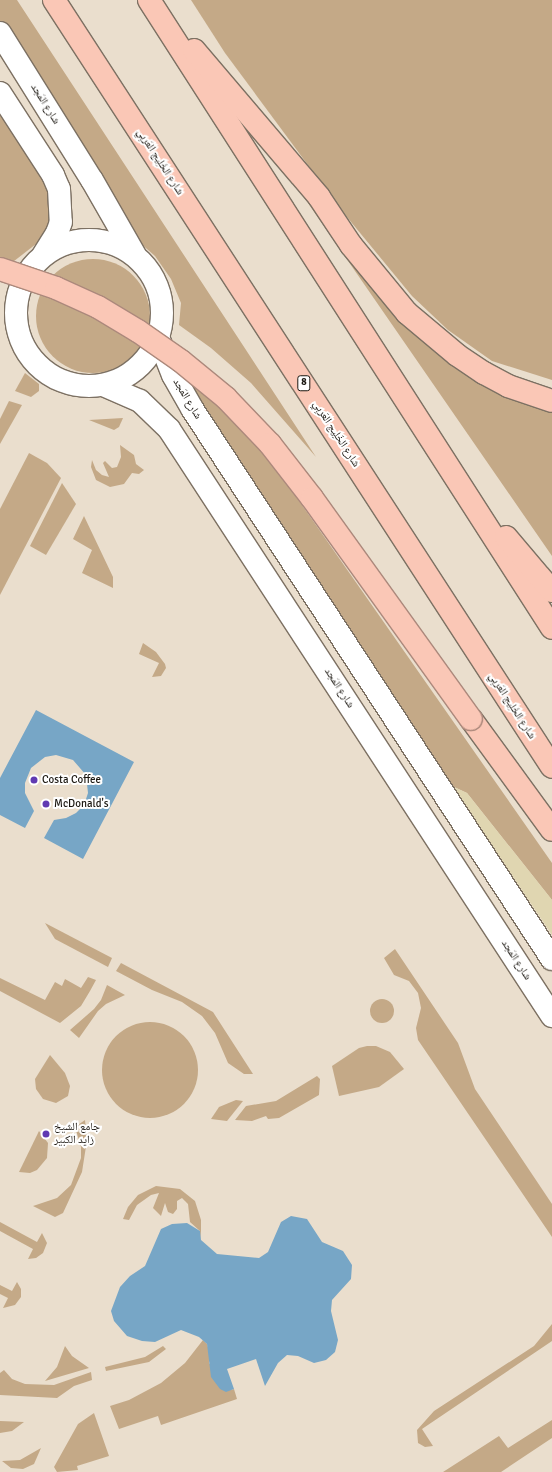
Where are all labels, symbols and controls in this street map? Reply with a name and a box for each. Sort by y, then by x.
street label: شارع المَجد [27,81,63,127]
street label: شارع الخَلِيج العَربِي [134,126,186,198]
road number: 8 [297,375,311,391]
street label: شارع المَجد [170,376,204,422]
street label: شارع الخَلِيج العَربِي [310,398,362,470]
street label: شارع المَجد [321,665,357,711]
street label: شارع الخَلِيج العَربِي [486,670,538,742]
place label: Costa Coffee [42,773,101,787]
marker: Costa Coffee [29,775,39,785]
place label: McDonald's [54,797,109,811]
marker: McDonald's [41,799,51,809]
street label: شارع المَجد [498,937,534,983]
place label: جامع الشيخ زايد الكبير [54,1121,100,1147]
marker: جامع الشيخ زايد الكبير [41,1129,51,1139]

